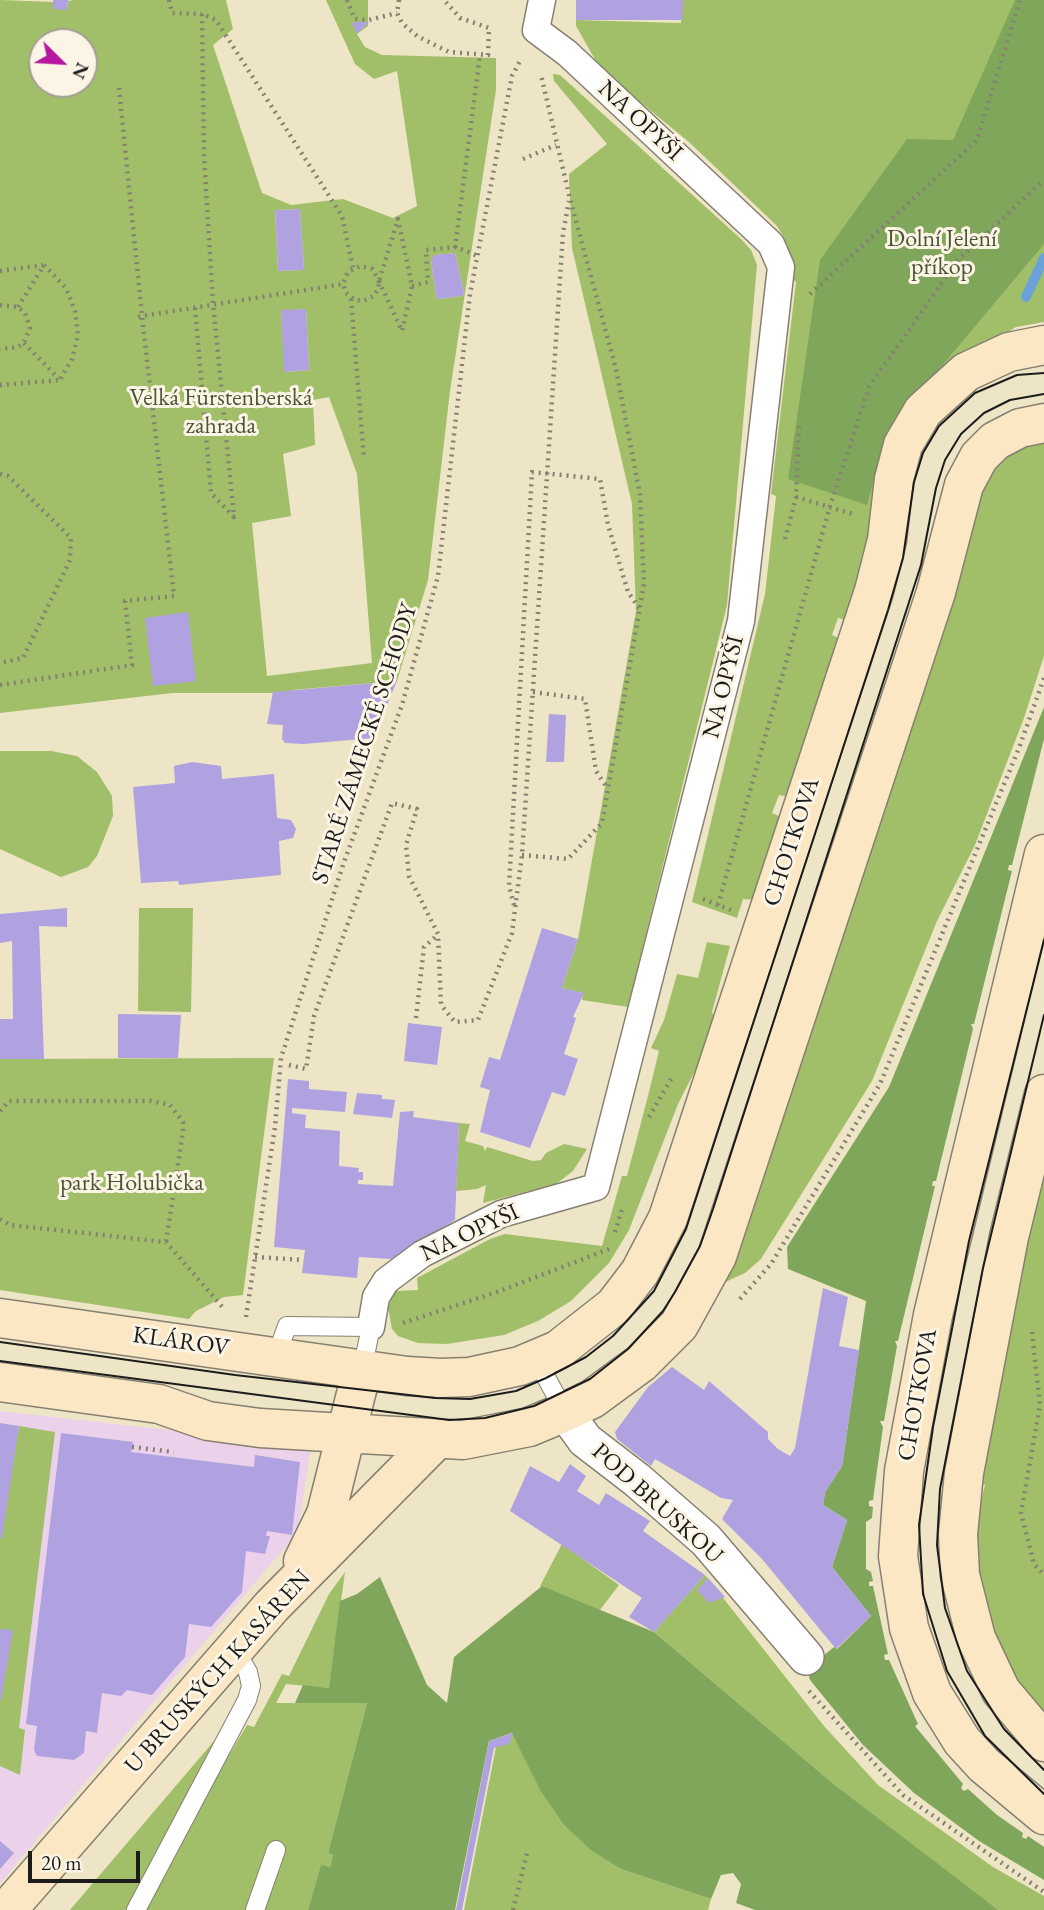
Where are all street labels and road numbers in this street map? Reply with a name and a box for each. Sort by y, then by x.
street label: NA OPYŠI [592,75,688,167]
street label: STARÉ ZÁMECKÉ SCHODY [306,600,424,888]
street label: NA OPYŠI [697,632,751,742]
street label: CHOTKOVA [758,774,826,910]
street label: NA OPYŠI [416,1198,524,1268]
street label: KLÁROV [131,1321,231,1363]
street label: CHOTKOVA [892,1327,944,1463]
street label: POD BRUSKOU [585,1437,729,1571]
street label: U BRUSKÝCH KASÁREN [119,1564,317,1780]

